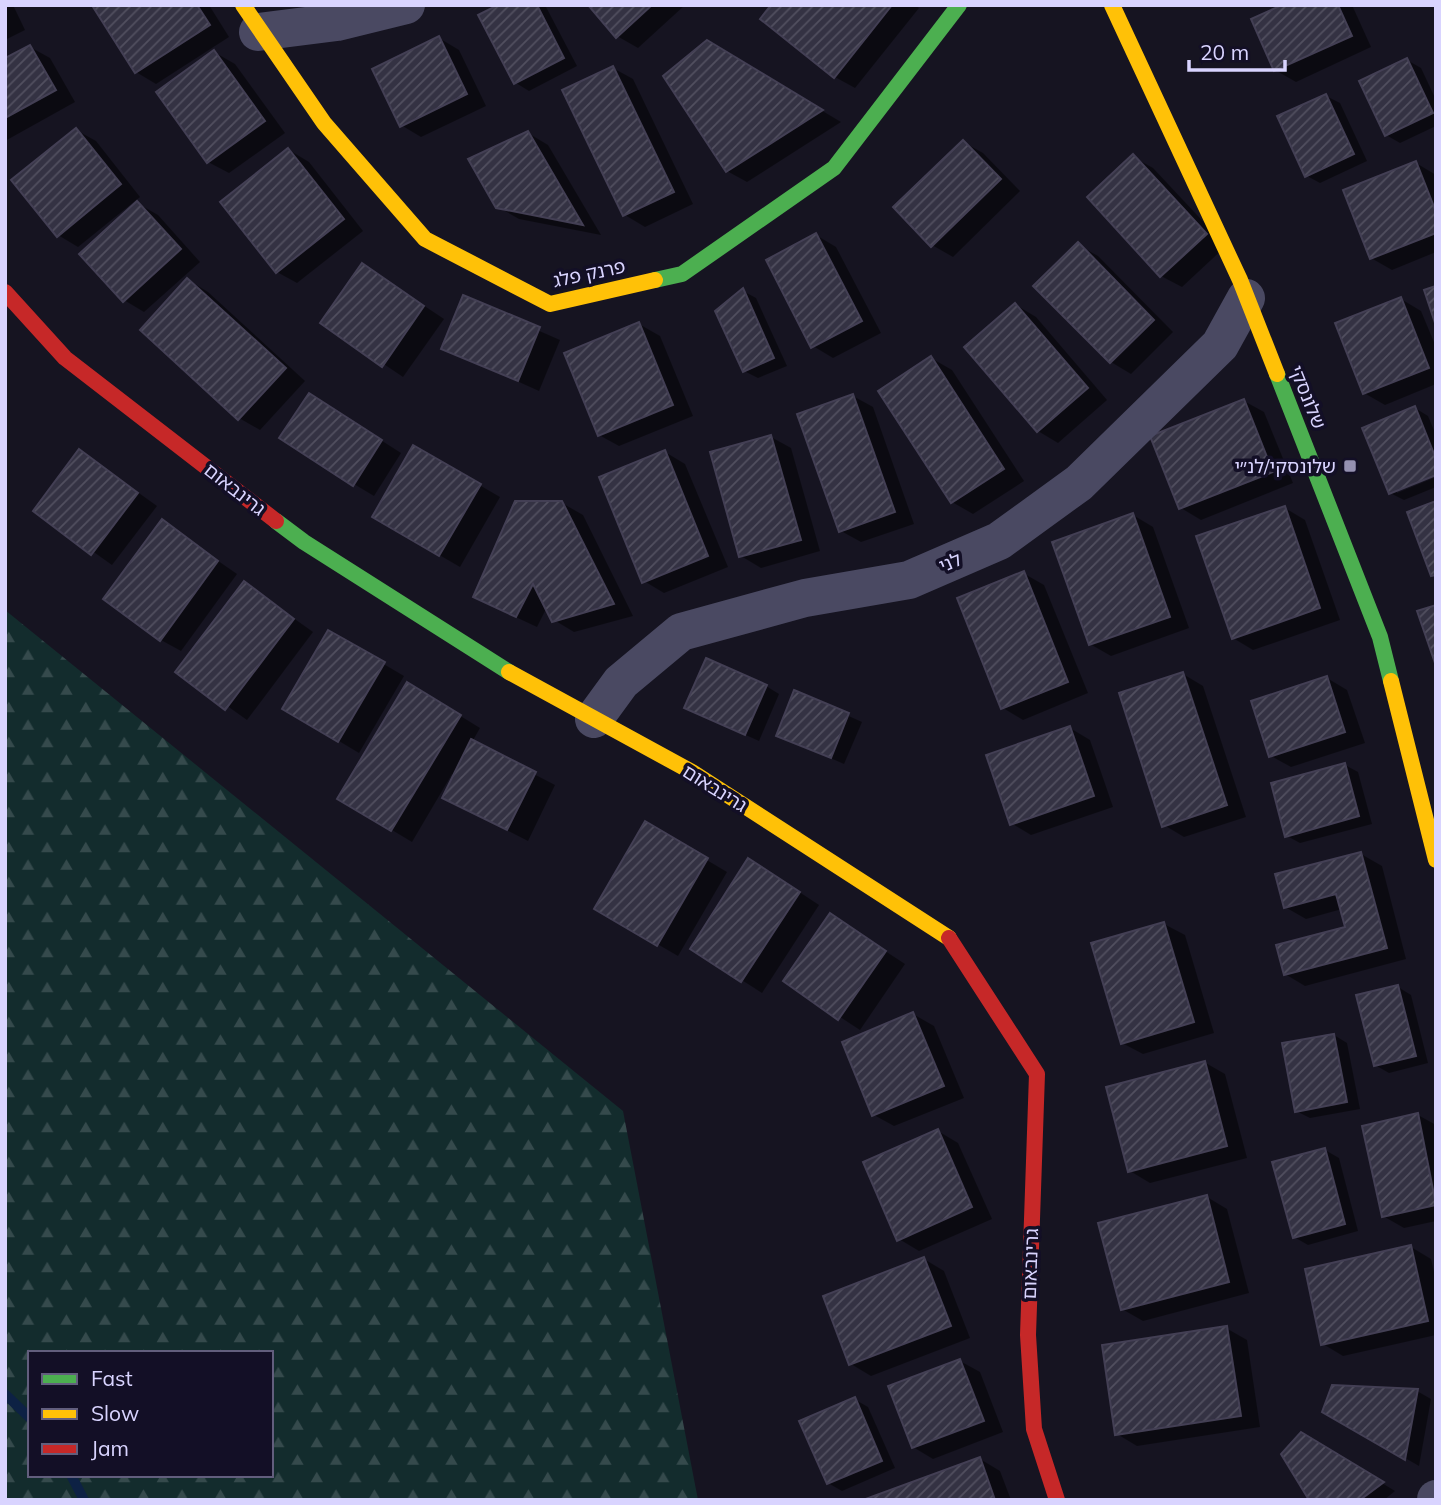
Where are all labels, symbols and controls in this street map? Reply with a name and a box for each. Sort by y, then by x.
scale bar [1189,28,1285,72]
text: 20 m [1200,39,1249,65]
street label: פרנק פלג [550,254,628,292]
street label: שלונסקי [1284,362,1332,432]
place label: שלונסקי/לנ״י [1234,454,1336,478]
street label: גרינבאום [200,458,270,520]
marker: שלונסקי/לנ״י [1342,458,1358,474]
street label: לני [935,547,965,577]
street label: גרינבאום [678,759,752,817]
street label: גרינבאום [1017,1228,1043,1300]
legend [28,1351,273,1477]
text: Fast [91,1365,133,1391]
text: Slow [91,1400,139,1426]
text: Jam [91,1435,129,1461]

